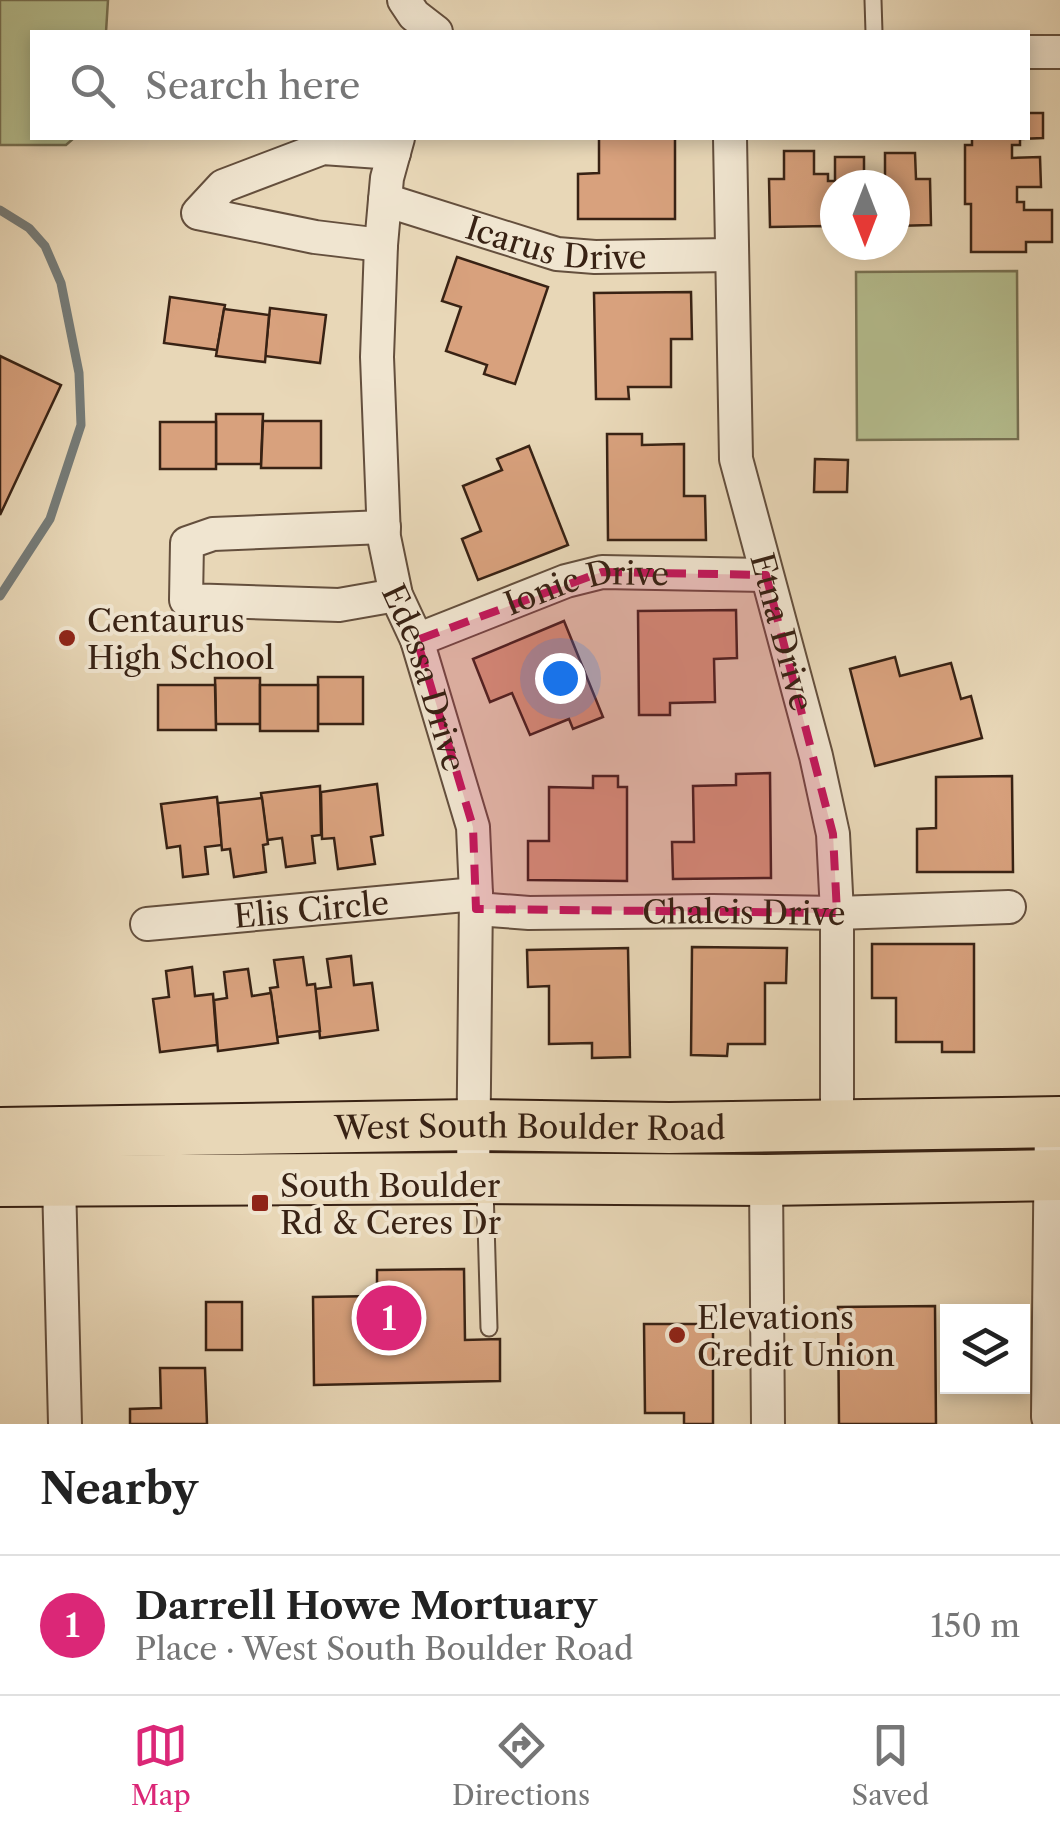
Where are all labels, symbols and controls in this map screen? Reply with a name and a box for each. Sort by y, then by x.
search box [30,30,1030,140]
icon: search [65,58,120,113]
text: Search here [145,62,360,109]
north arrow [820,170,910,260]
street label: Icarus Drive [461,207,647,277]
street label: Etna Drive [743,549,822,715]
street label: Ionic Drive [498,551,670,623]
street label: Edessa Drive [374,578,475,776]
place label: Centaurus High School [87,601,274,677]
marker: Centaurus High School [56,627,78,649]
your location [535,653,586,704]
street label: Elis Circle [232,883,391,935]
street label: Chalcis Drive [642,891,846,933]
street label: West South Boulder Road [333,1105,726,1148]
place label: South Boulder Rd & Ceres Dr [280,1166,502,1242]
marker: South Boulder Rd & Ceres Dr [249,1192,271,1214]
pin: 1 [356,1280,422,1356]
place label: Elevations Credit Union [697,1298,895,1374]
map controls [940,1304,1030,1394]
button: layers [940,1304,1030,1394]
marker: Elevations Credit Union [666,1324,688,1346]
text: Nearby [40,1463,198,1515]
text: Darrell Howe Mortuary [135,1582,597,1629]
text: 1 [65,1606,80,1645]
text: 150 m [931,1606,1020,1645]
text: Place · West South Boulder Road [135,1629,633,1668]
tab: Map [131,1718,191,1812]
tab: Directions [452,1718,590,1812]
tab: Saved [852,1718,929,1812]

